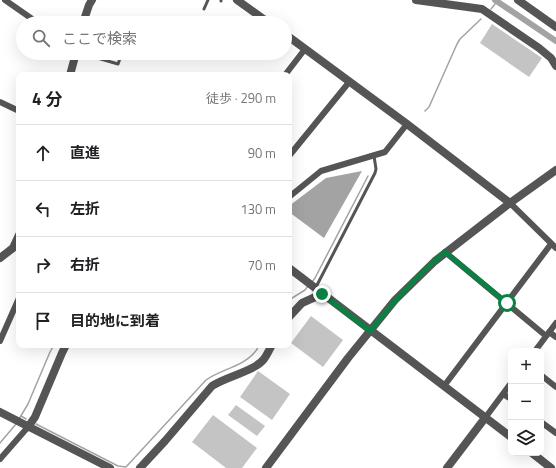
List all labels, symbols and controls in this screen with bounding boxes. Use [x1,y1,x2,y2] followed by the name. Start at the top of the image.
[16,16,292,60] search box
[30,27,52,49] icon: search
[62,27,137,50] text: ここで検索
[32,86,62,112] text: 4 分
[206,88,276,108] text: 徒歩 · 290 m
[70,141,100,164] text: 直進
[32,142,54,164] icon: ahead
[248,143,276,163] text: 90 m
[70,197,100,220] text: 左折
[32,198,54,220] icon: left
[240,199,276,219] text: 130 m
[70,253,100,276] text: 右折
[32,254,54,276] icon: right
[248,255,276,275] text: 70 m
[313,285,331,303] route end
[498,294,516,312] route start
[70,309,160,332] text: 目的地に到着
[32,310,54,332] icon: arrive
[508,348,544,456] map controls
[508,348,544,384] button: +
[508,384,544,420] button: −
[508,420,544,456] button: layers

